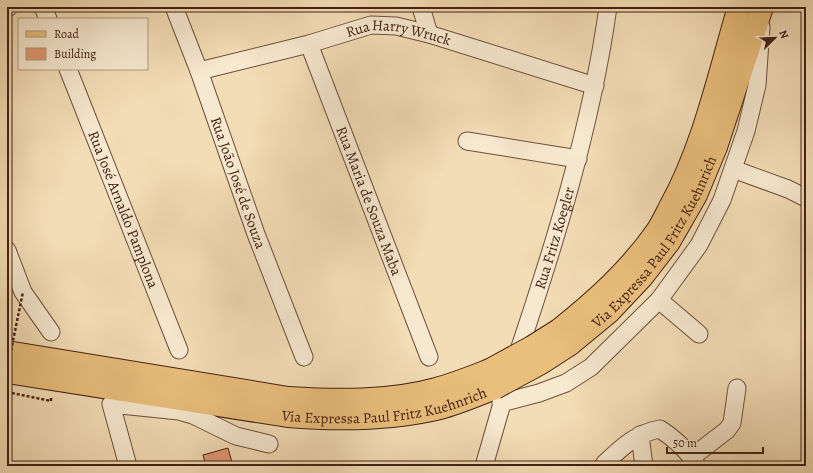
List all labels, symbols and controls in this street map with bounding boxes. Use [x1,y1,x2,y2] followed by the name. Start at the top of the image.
[343,15,454,50] street label: Rua Harry Wruck
[18,18,148,70] legend
[755,18,795,58] north arrow
[54,26,80,42] text: Road
[775,28,792,41] text: N
[54,46,96,62] text: Building
[206,114,271,252] street label: Rua João José de Souza
[331,123,407,278] street label: Rua Maria de Souza Maba
[83,128,164,291] street label: Rua José Arnaldo Pamplona
[587,153,721,333] street label: Via Expressa Paul Fritz Kuehnrich
[530,185,579,292] street label: Rua Fritz Koegler
[279,382,489,428] street label: Via Expressa Paul Fritz Kuehnrich
[667,429,763,455] scale bar
[673,435,697,451] text: 50 m

